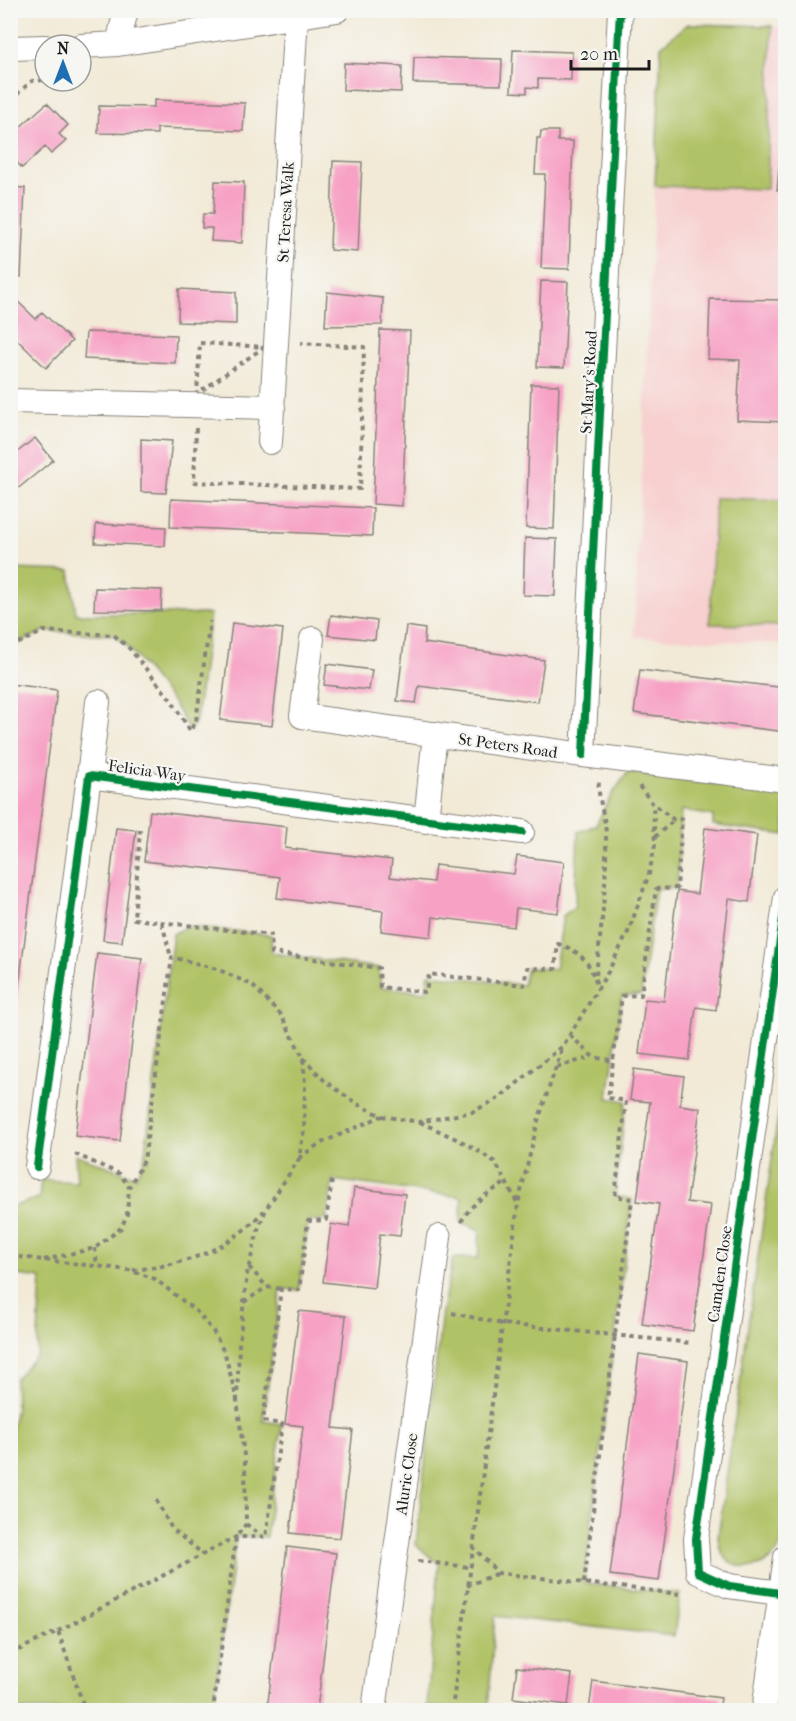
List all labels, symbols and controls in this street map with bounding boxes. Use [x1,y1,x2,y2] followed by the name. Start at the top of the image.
[33,33,93,93] north arrow
[571,33,649,71] scale bar
[57,39,70,58] text: N
[580,44,618,65] text: 20 m
[273,160,298,263] street label: St Teresa Walk
[576,330,601,434] street label: St Mary's Road
[457,729,559,762] street label: St Peters Road
[107,756,187,785] street label: Felicia Way
[703,1224,736,1324] street label: Camden Close
[391,1432,422,1517] street label: Aluric Close

